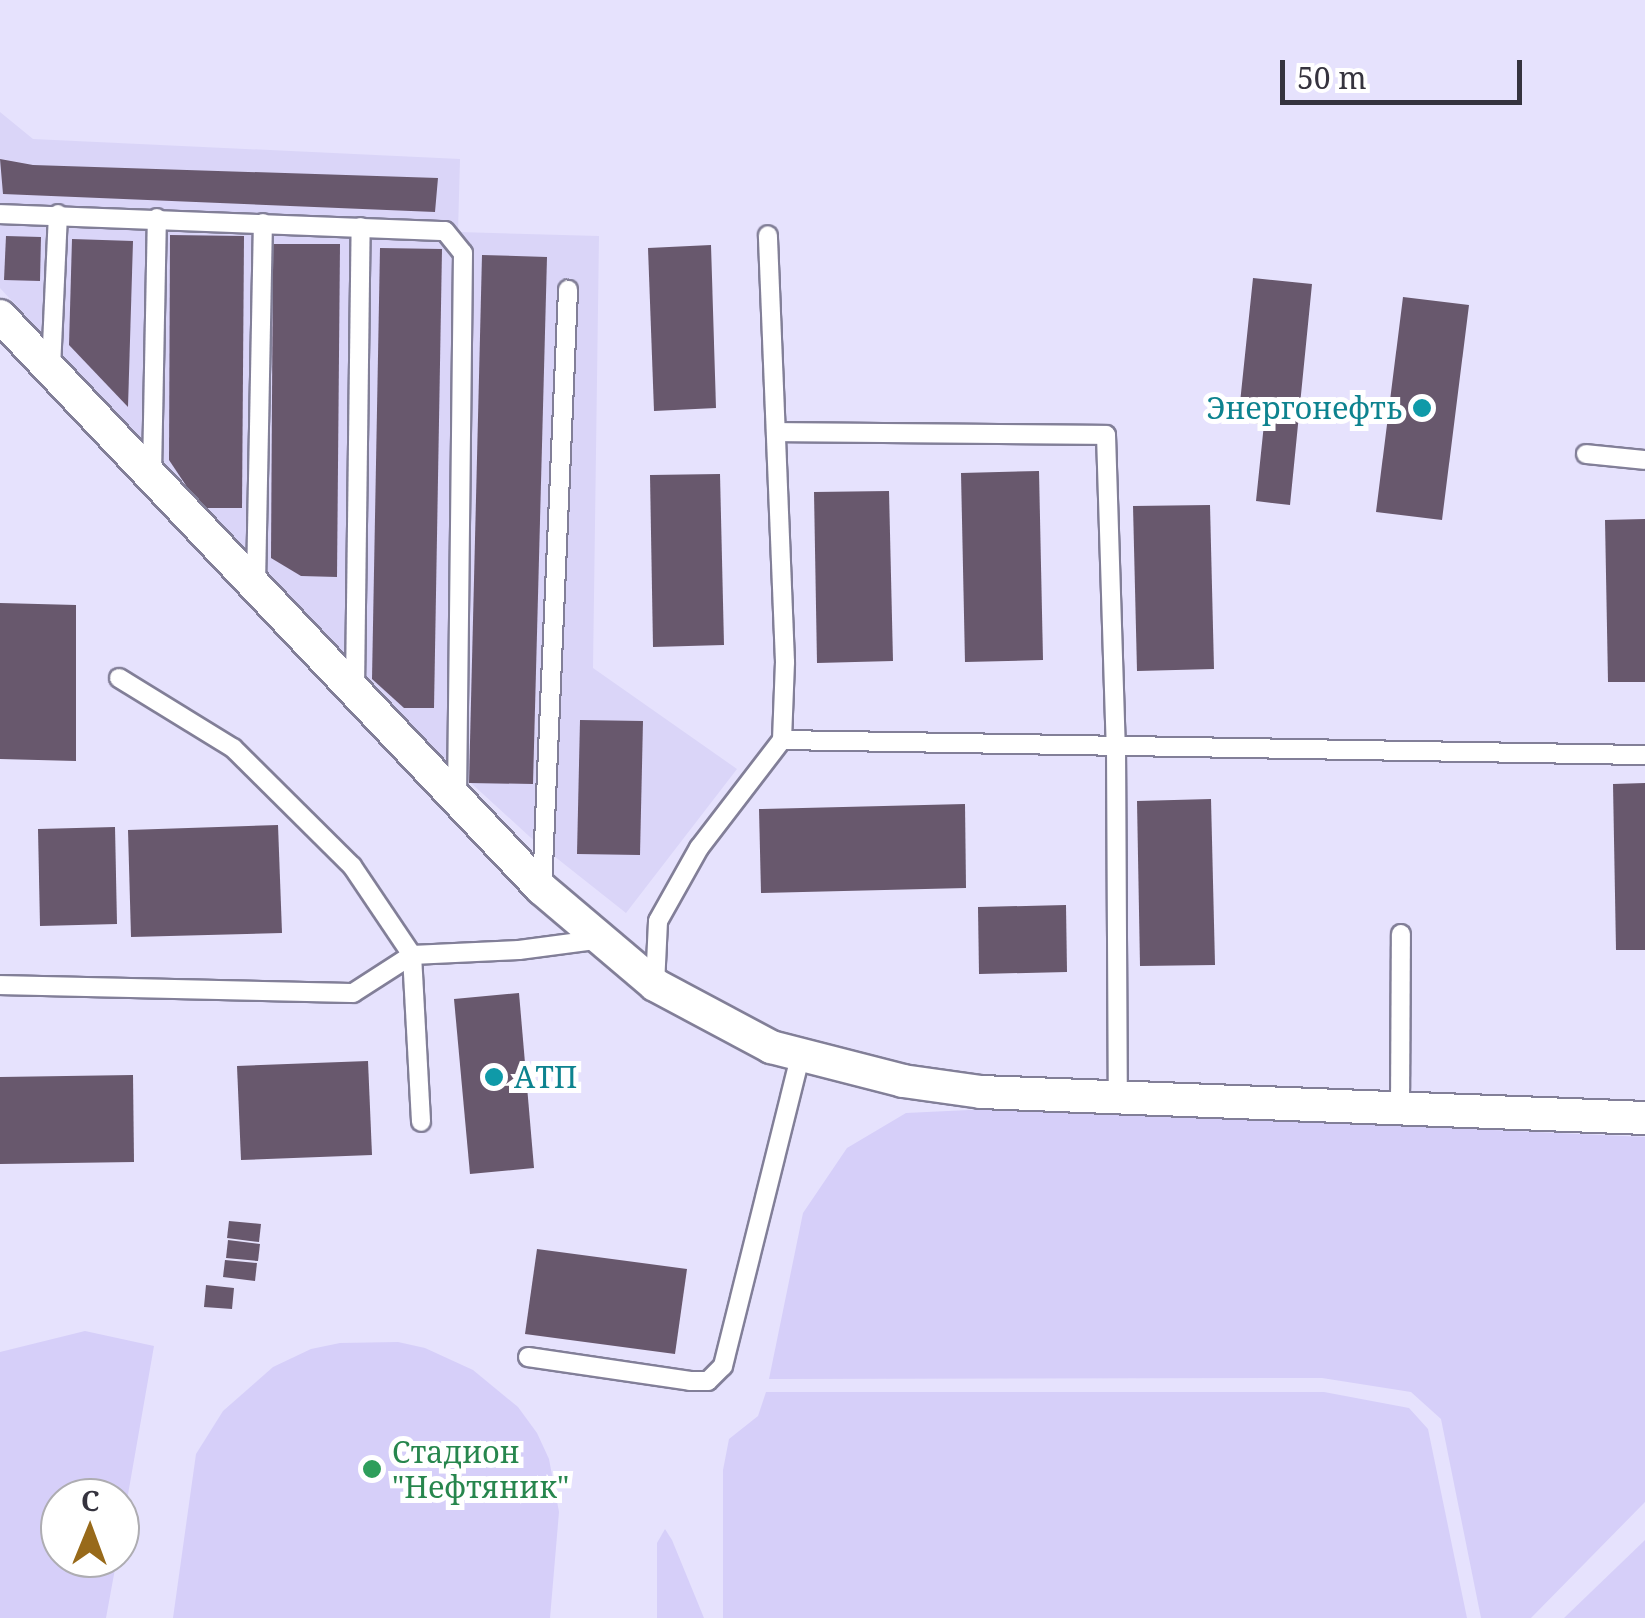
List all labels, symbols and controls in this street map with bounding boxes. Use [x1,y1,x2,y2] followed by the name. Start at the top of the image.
[1285,40,1528,102] scale bar
[1297,57,1367,98] text: 50 m
[1206,390,1402,426] place label: Энергонефть
[1411,397,1433,419] marker: Энергонефть
[514,1059,577,1095] place label: АТП
[483,1066,505,1088] marker: АТП
[392,1434,569,1504] place label: Стадион "Нефтяник"
[361,1458,383,1480] marker: Стадион "Нефтяник"
[40,1478,140,1578] north arrow
[81,1481,100,1519] text: С

